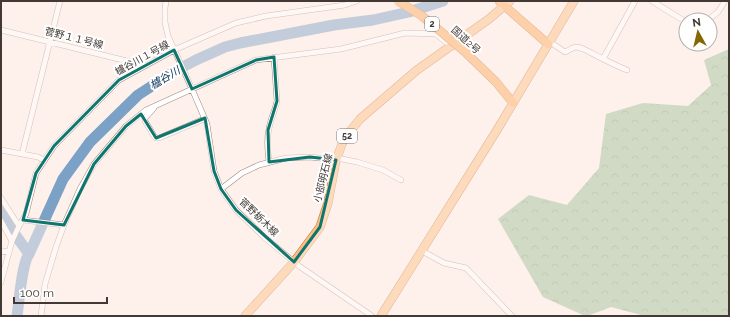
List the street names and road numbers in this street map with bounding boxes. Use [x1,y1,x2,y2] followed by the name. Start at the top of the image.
[425,17,439,31] road number: 2
[449,24,483,56] street label: 国道2号
[44,25,104,51] street label: 菅野１１号線
[113,38,171,78] street label: 櫨谷川１号線
[337,129,357,143] road number: 52
[312,152,334,204] street label: 小部明石線
[237,196,281,238] street label: 菅野栃木線

